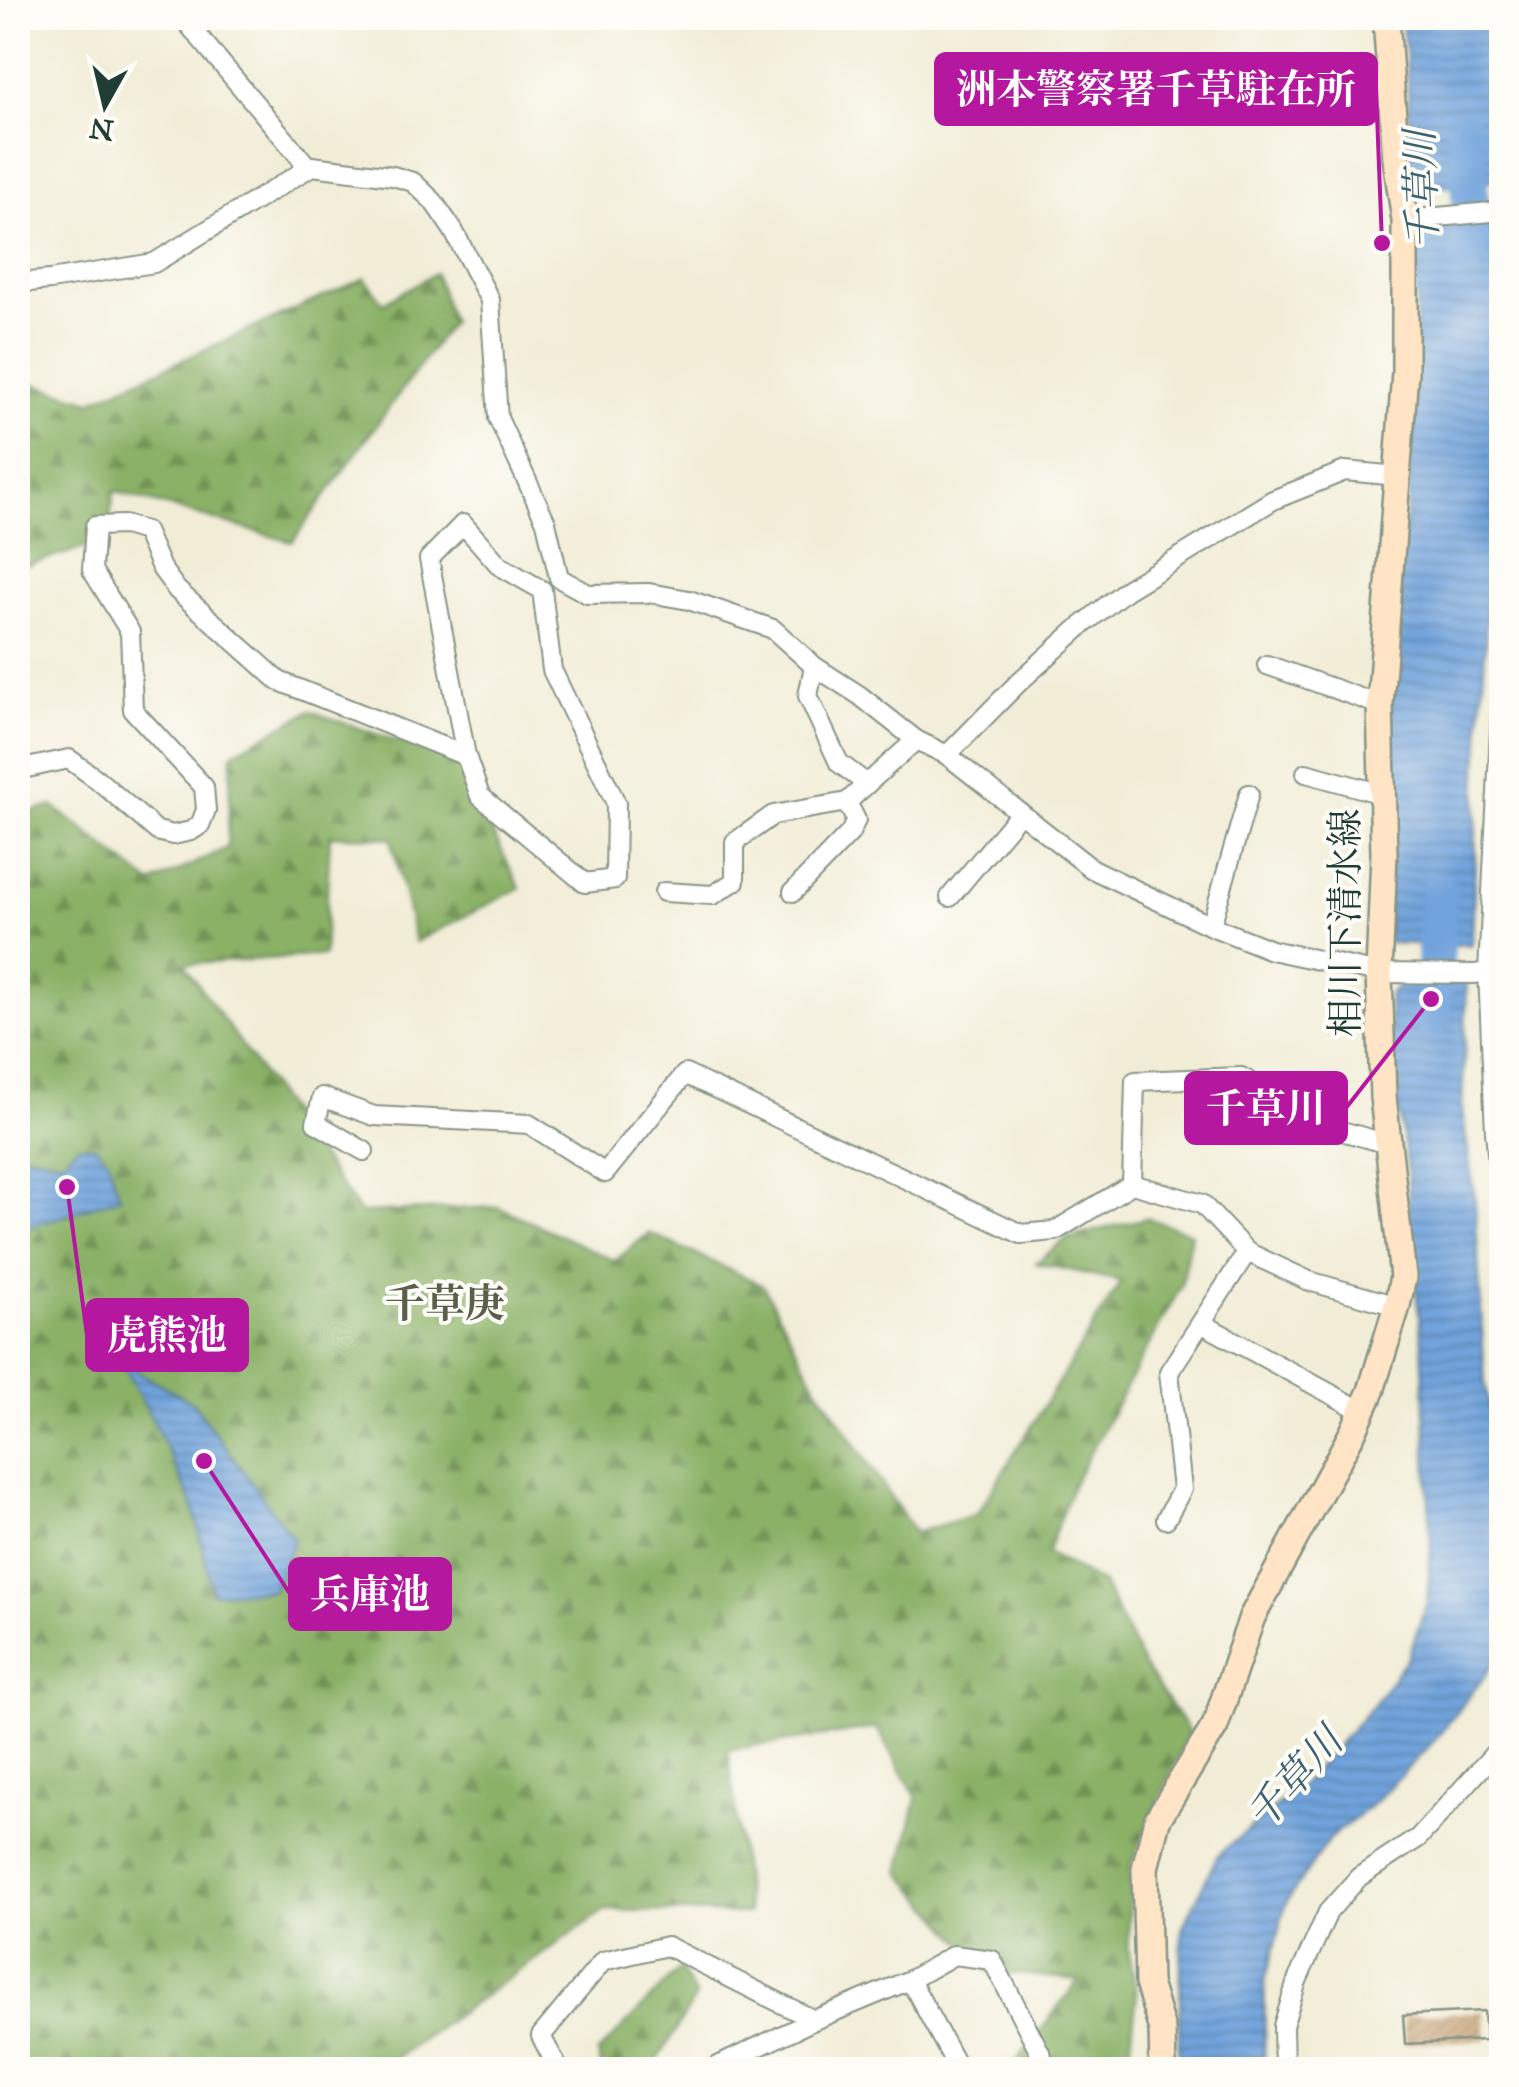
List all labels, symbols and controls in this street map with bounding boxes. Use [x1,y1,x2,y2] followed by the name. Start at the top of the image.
[936,54,1376,124] callout: 洲本警察署千草駐在所
[55,55,155,155] north arrow
[956,65,1356,114] text: 洲本警察署千草駐在所
[87,110,116,148] text: N
[1395,125,1448,251] water label: 千草川
[1322,809,1368,1037] street label: 相川下清水線
[1186,1073,1346,1143] callout: 千草川
[1206,1084,1326,1133] text: 千草川
[385,1279,505,1328] district label: 千草庚
[87,1300,247,1370] callout: 虎熊池
[107,1311,227,1360] text: 虎熊池
[290,1559,450,1629] callout: 兵庫池
[310,1570,430,1619] text: 兵庫池
[1236,1714,1355,1839] water label: 千草川

